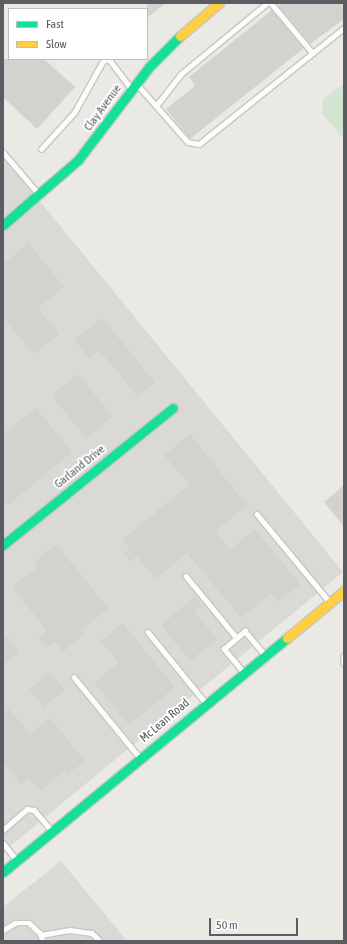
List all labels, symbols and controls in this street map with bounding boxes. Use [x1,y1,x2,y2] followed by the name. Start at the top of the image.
[8,8,148,60] legend
[46,17,64,31] text: Fast
[46,37,67,51] text: Slow
[81,82,125,134] street label: Clay Avenue
[52,442,108,492] street label: Garland Drive
[137,696,193,746] street label: Mc Lean Road
[211,910,300,936] scale bar
[216,918,238,932] text: 50 m

